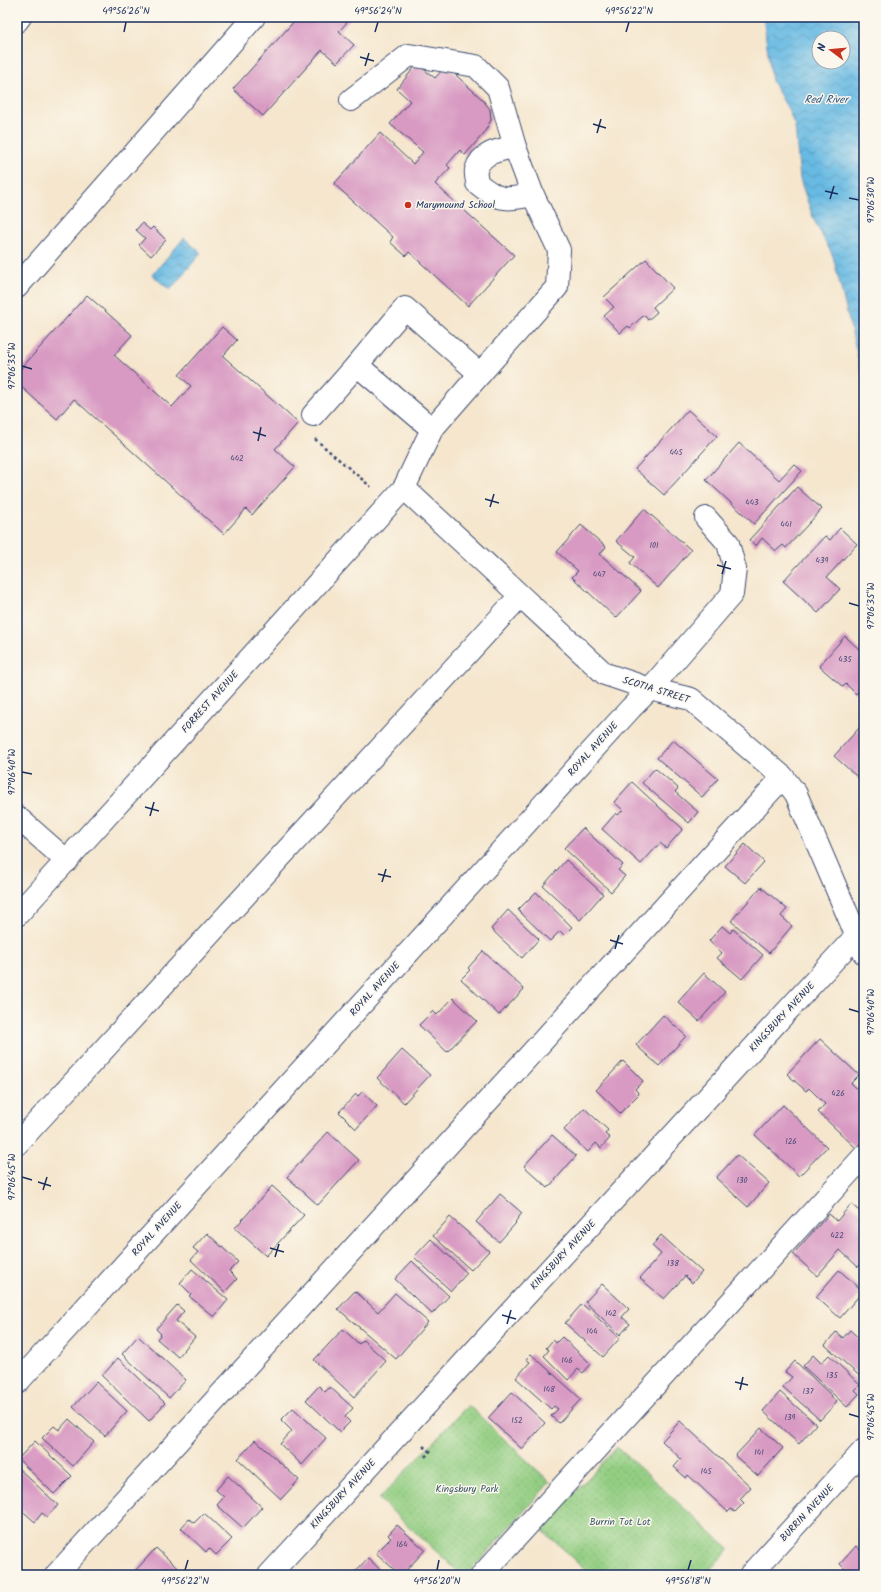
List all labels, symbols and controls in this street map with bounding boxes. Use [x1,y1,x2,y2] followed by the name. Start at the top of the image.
[102,3,150,19] text: 49°56'26"N
[354,3,402,19] text: 49°56'24"N
[605,3,653,19] text: 49°56'22"N
[811,30,851,70] north arrow
[813,42,832,53] text: N
[804,91,850,109] water label: Red River
[863,176,879,223] text: 97°06'30"W
[416,197,495,213] place label: Marymound School
[403,200,413,210] marker: Marymound School
[4,342,20,390] text: 97°06'35"W
[669,446,683,459] house number: 445
[230,452,244,465] house number: 442
[745,496,759,509] house number: 443
[780,518,792,531] house number: 441
[649,539,659,552] house number: 101
[816,554,829,567] house number: 439
[593,568,606,581] house number: 447
[863,582,879,630] text: 97°06'35"W
[838,653,852,666] house number: 435
[177,666,243,737] street label: FORREST AVENUE
[620,672,693,708] street label: SCOTIA STREET
[564,717,623,780] street label: ROYAL AVENUE
[4,749,20,795] text: 97°06'40"W
[346,957,405,1020] street label: ROYAL AVENUE
[745,977,820,1056] street label: KINGSBURY AVENUE
[863,989,879,1035] text: 97°06'40"W
[831,1087,845,1100] house number: 426
[785,1135,797,1148] house number: 126
[4,1153,20,1200] text: 97°06'45"W
[736,1174,748,1187] house number: 130
[128,1197,187,1260] street label: ROYAL AVENUE
[526,1215,601,1294] street label: KINGSBURY AVENUE
[830,1229,844,1242] house number: 422
[667,1257,679,1270] house number: 138
[605,1307,617,1320] house number: 142
[586,1325,598,1338] house number: 144
[561,1354,573,1367] house number: 146
[826,1369,838,1382] house number: 135
[543,1383,555,1396] house number: 148
[803,1385,814,1398] house number: 137
[863,1393,879,1440] text: 97°06'45"W
[785,1411,796,1424] house number: 139
[511,1414,523,1427] house number: 152
[754,1446,764,1459] house number: 141
[306,1454,381,1533] street label: KINGSBURY AVENUE
[700,1465,712,1478] house number: 145
[776,1480,839,1545] street label: BURRIN AVENUE
[436,1481,499,1497] park label: Kingsbury Park
[589,1514,651,1530] park label: Burrin Tot Lot
[396,1538,408,1551] house number: 164
[161,1573,209,1589] text: 49°56'22"N
[413,1573,461,1589] text: 49°56'20"N
[665,1573,711,1589] text: 49°56'18"N

